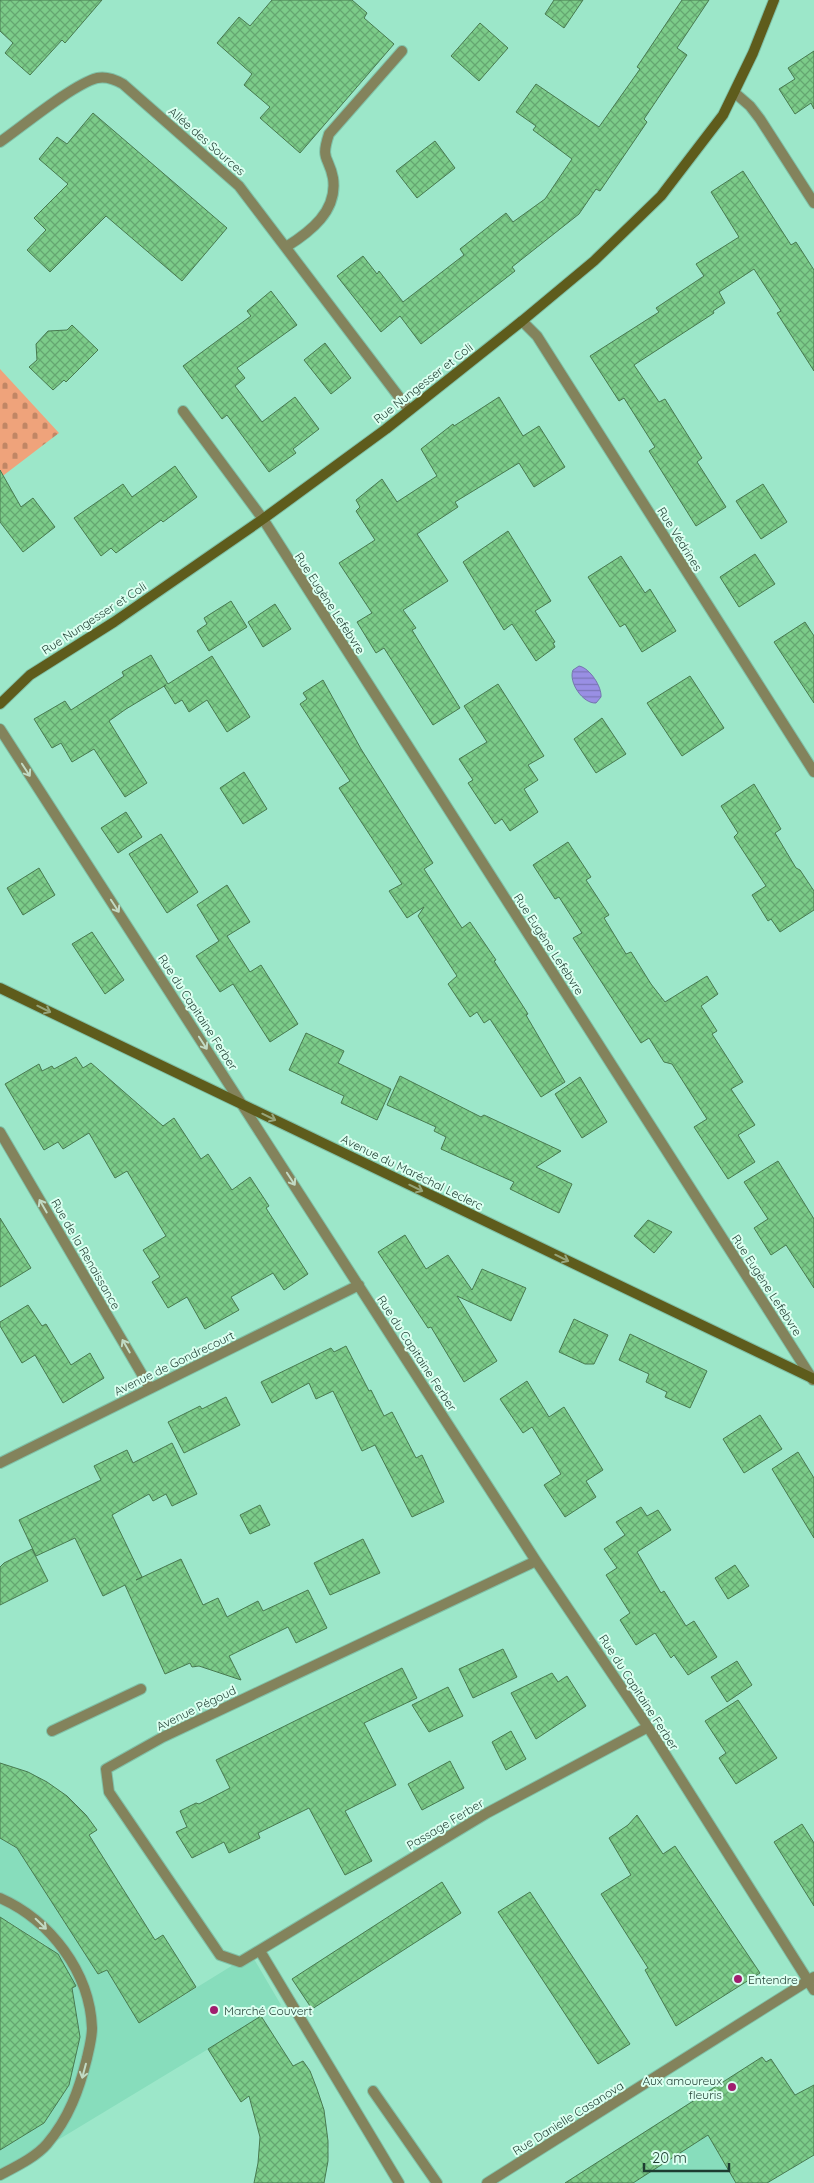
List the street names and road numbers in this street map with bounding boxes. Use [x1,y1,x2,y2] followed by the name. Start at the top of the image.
[166,104,249,179] street label: Allée des Sources
[370,340,476,426] street label: Rue Nungesser et Coli
[654,504,706,574] street label: Rue Védrines
[292,550,368,657] street label: Rue Eugène Lefebvre
[39,579,149,657] street label: Rue Nungesser et Coli
[511,891,587,998] street label: Rue Eugène Lefebvre
[155,951,241,1073] street label: Rue du Capitaine Ferber
[339,1131,485,1213] street label: Avenue du Maréchal Leclerc
[48,1196,124,1312] street label: Rue de la Renaissance
[729,1232,805,1339] street label: Rue Eugène Lefebvre
[374,1292,460,1414] street label: Rue du Capitaine Ferber
[112,1327,236,1399] street label: Avenue de Gondrecourt
[596,1631,682,1753] street label: Rue du Capitaine Ferber
[154,1682,238,1734] street label: Avenue Pégoud
[404,1795,486,1853] street label: Passage Ferber
[510,2078,626,2158] street label: Rue Danielle Casanova

